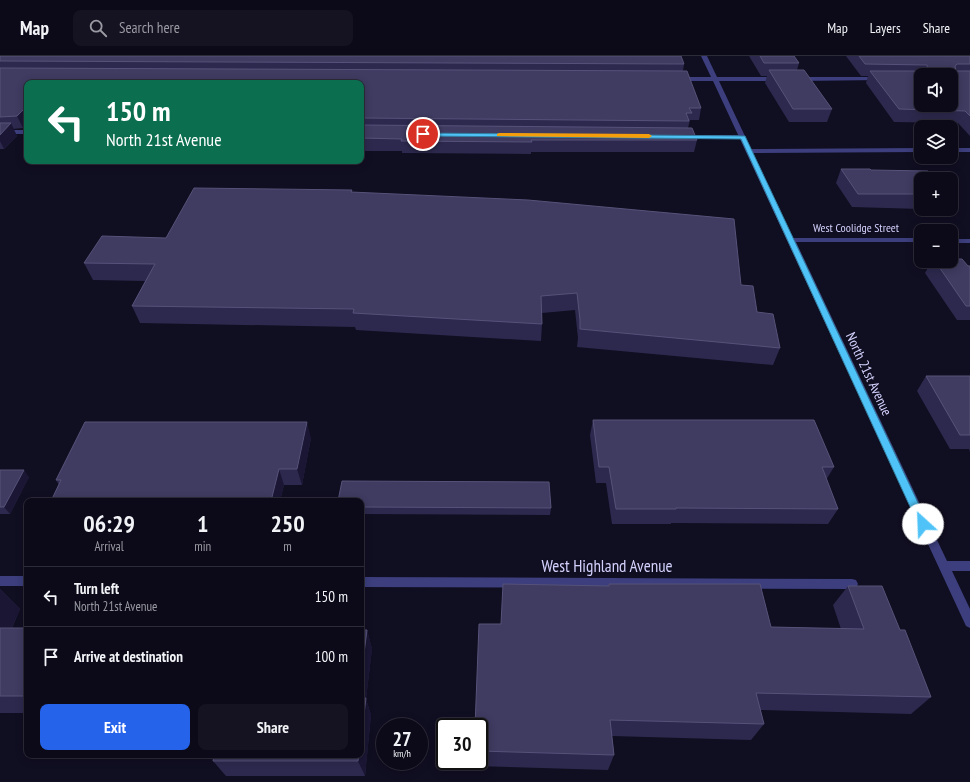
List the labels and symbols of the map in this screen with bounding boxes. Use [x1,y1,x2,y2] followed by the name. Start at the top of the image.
[406,117,440,151] pin
[813,220,900,235] street label: West Coolidge Street
[842,329,896,419] street label: North 21st Avenue
[902,503,944,545] position arrow
[541,555,673,577] street label: West Highland Avenue
[436,718,488,770] speed limit sign: 30

